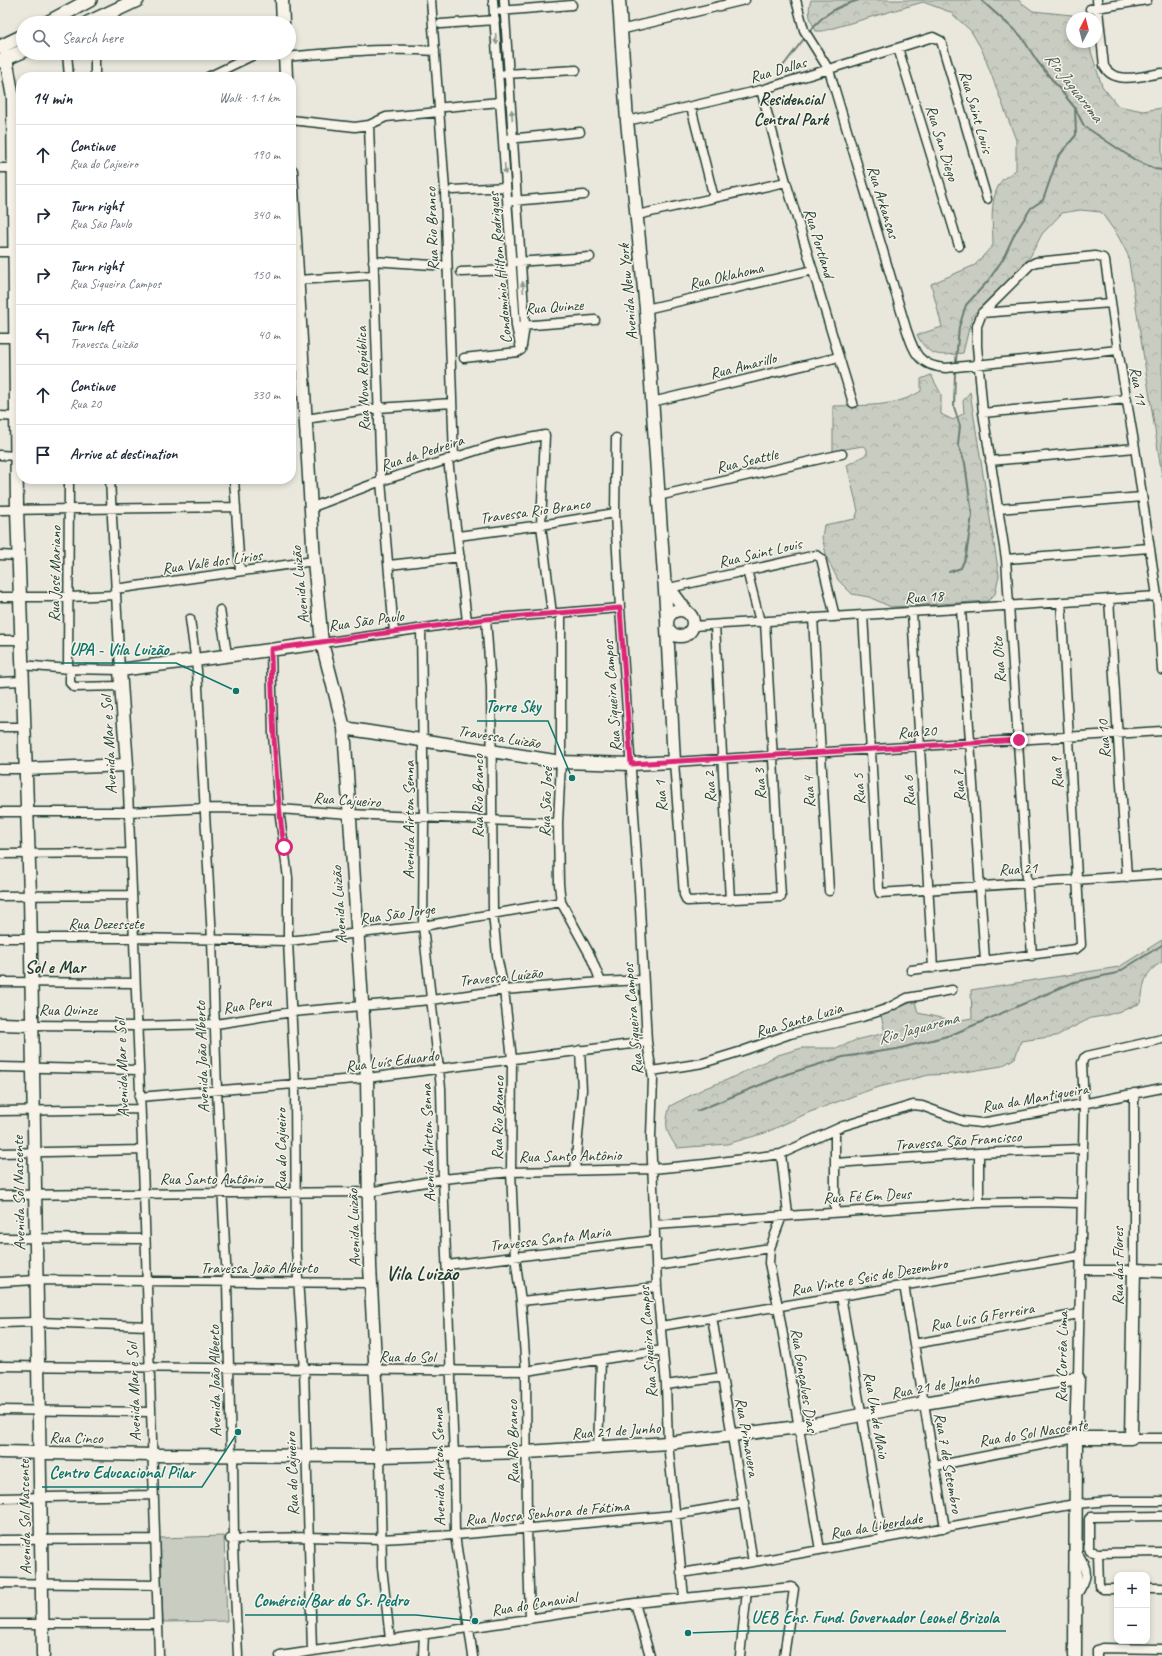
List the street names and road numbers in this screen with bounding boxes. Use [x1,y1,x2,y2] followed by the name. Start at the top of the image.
[747,52,810,88] street label: Rua Dallas
[955,68,998,157] street label: Rua Saint Louis
[921,103,963,185] street label: Rua San Diego
[862,163,904,242] street label: Rua Arkansas
[420,185,443,271] street label: Rua Rio Branco
[483,190,517,345] street label: Condomínio Hilton Rodrigues
[799,206,840,283] street label: Rua Portland
[614,242,642,341] street label: Avenida New York
[687,257,767,294] street label: Rua Oklahoma
[524,295,586,319] street label: Rua Quinze
[351,325,375,432] street label: Rua Nova República
[708,348,781,384] street label: Rua Amarillo
[1125,365,1151,408] street label: Rua 11
[378,430,467,476] street label: Rua da Pedreira
[714,444,782,478] street label: Rua Seattle
[479,493,593,529] street label: Travessa Rio Branco
[44,524,66,622] street label: Rua José Mariano
[716,533,805,572] street label: Rua Saint Louis
[286,544,314,625] street label: Avenida Luizão
[161,545,265,579] street label: Rua Valê dos Lírios
[904,586,946,608] street label: Rua 18
[327,606,406,636] street label: Rua São Paulo
[987,635,1011,684] street label: Rua Oito
[598,638,626,752] street label: Rua Siqueira Campos
[96,692,122,795] street label: Avenida Mar e Sol
[1093,717,1115,759] street label: Rua 10
[456,721,543,754] street label: Travessa Luizão
[897,721,939,743] street label: Rua 20
[468,753,488,838] street label: Rua Rio Branco
[1046,755,1068,789] street label: Rua 9
[399,760,419,879] street label: Avenida Airton Senna
[535,764,557,837] street label: Rua São José
[749,766,771,800] street label: Rua 3
[699,769,721,803] street label: Rua 2
[948,769,970,802] street label: Rua 7
[848,772,870,805] street label: Rua 5
[798,774,820,808] street label: Rua 4
[898,774,920,807] street label: Rua 6
[650,779,672,812] street label: Rua 1
[313,788,383,812] street label: Rua Cajueiro
[998,858,1039,880] street label: Rua 21
[326,864,352,945] street label: Avenida Luizão
[358,899,438,929] street label: Rua São Jorge
[68,914,146,934] street label: Rua Dezessete
[618,961,648,1076] street label: Rua Siqueira Campos
[459,963,545,991] street label: Travessa Luízão
[222,991,274,1019] street label: Rua Peru
[753,998,846,1042] street label: Rua Santa Luzia
[190,999,214,1113] street label: Avenida João Alberto
[39,1000,99,1020] street label: Rua Quinze
[110,1015,134,1118] street label: Avenida Mar e Sol
[344,1045,441,1077] street label: Rua Luís Eduardo
[487,1074,509,1160] street label: Rua Rio Branco
[980,1079,1091,1117] street label: Rua da Mantiqueira
[416,1082,440,1203] street label: Avenida Airton Senna
[271,1106,291,1192] street label: Rua do Cajueiro
[894,1127,1023,1155] street label: Travessa São Francisco
[8,1134,30,1251] street label: Avenida Sol Nascente
[518,1145,624,1167] street label: Rua Santo Antônio
[160,1169,265,1189] street label: Rua Santo Antônio
[822,1184,913,1208] street label: Rua Fé Em Deus
[343,1187,365,1267] street label: Avenida Luizão
[489,1221,613,1256] street label: Travessa Santa Maria
[1108,1225,1128,1305] street label: Rua das Flores
[789,1253,951,1301] street label: Rua Vinte e Seis de Dezembro
[200,1258,319,1278] street label: Travessa João Alberto
[634,1284,662,1398] street label: Rua Siqueira Campos
[928,1298,1037,1336] street label: Rua Luis G Ferreira
[1051,1310,1073,1402] street label: Rua Corrêa Lima
[204,1324,226,1437] street label: Avenida João Alberto
[786,1327,822,1435] street label: Rua Gonçalves Dias
[122,1339,146,1442] street label: Avenida Mar e Sol
[379,1347,439,1368] street label: Rua do Sol
[889,1368,982,1404] street label: Rua 21 de Junho
[859,1370,894,1461] street label: Rua Um de Maio
[730,1396,764,1479] street label: Rua Primavera
[502,1398,524,1484] street label: Rua Rio Branco
[428,1407,450,1526] street label: Avenida Airton Senna
[929,1411,967,1516] street label: Rua 7 de Setembro
[977,1414,1090,1451] street label: Rua do Sol Nascente
[571,1418,662,1444] street label: Rua 21 de Junho
[49,1428,104,1448] street label: Rua Cinco
[280,1430,303,1516] street label: Rua do Cajueiro
[14,1458,36,1575] street label: Avenida Sol Nascente
[464,1496,631,1530] street label: Rua Nossa Senhora de Fátima
[828,1508,925,1544] street label: Rua da Liberdade
[490,1587,581,1621] street label: Rua do Canavial

